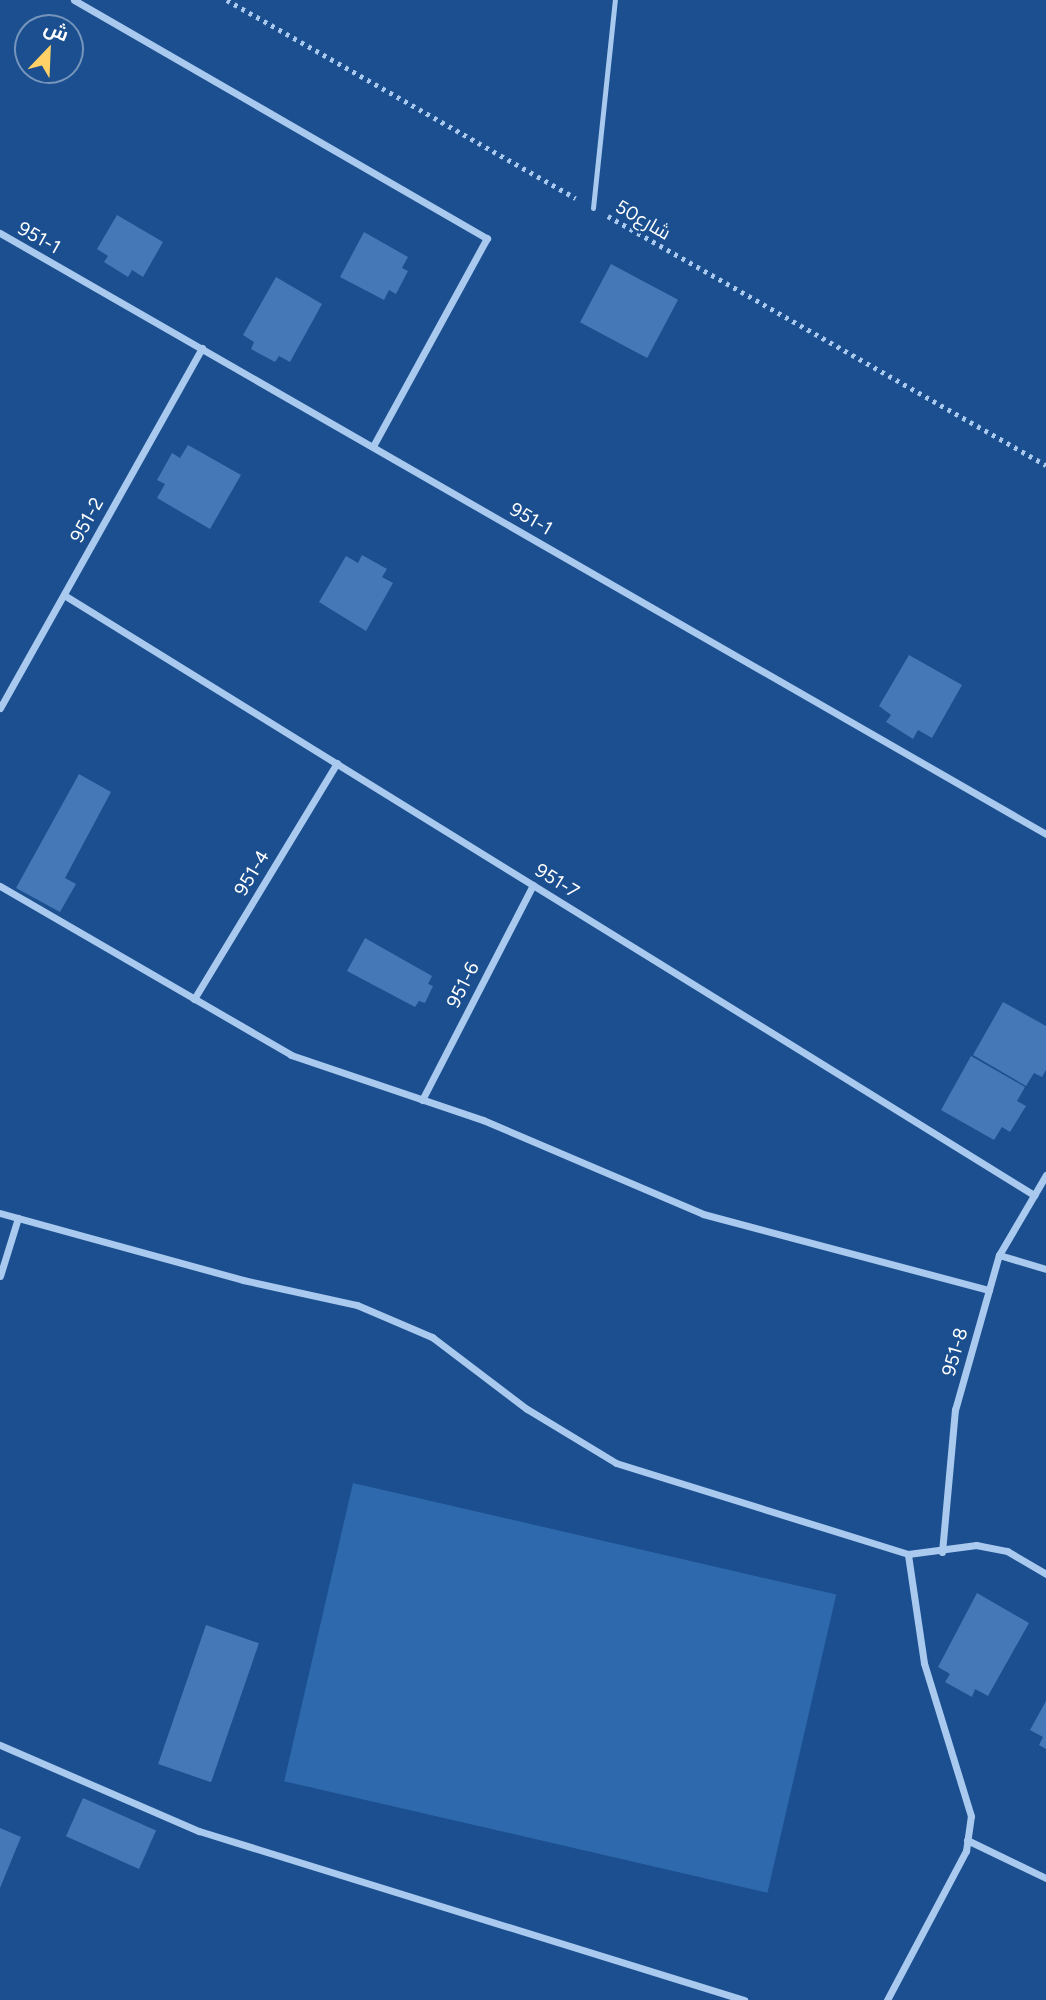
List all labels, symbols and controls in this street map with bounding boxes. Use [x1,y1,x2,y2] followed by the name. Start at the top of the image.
[14,14,84,84] north arrow
[41,16,72,46] text: ش
[611,195,675,245] street label: شارع50
[14,217,64,259] street label: 951-1
[65,493,109,547] street label: 951-2
[506,498,556,540] street label: 951-1
[230,846,274,900] street label: 951-4
[531,859,583,903] street label: 951-7
[442,958,484,1012] street label: 951-6
[937,1325,973,1379] street label: 951-8

